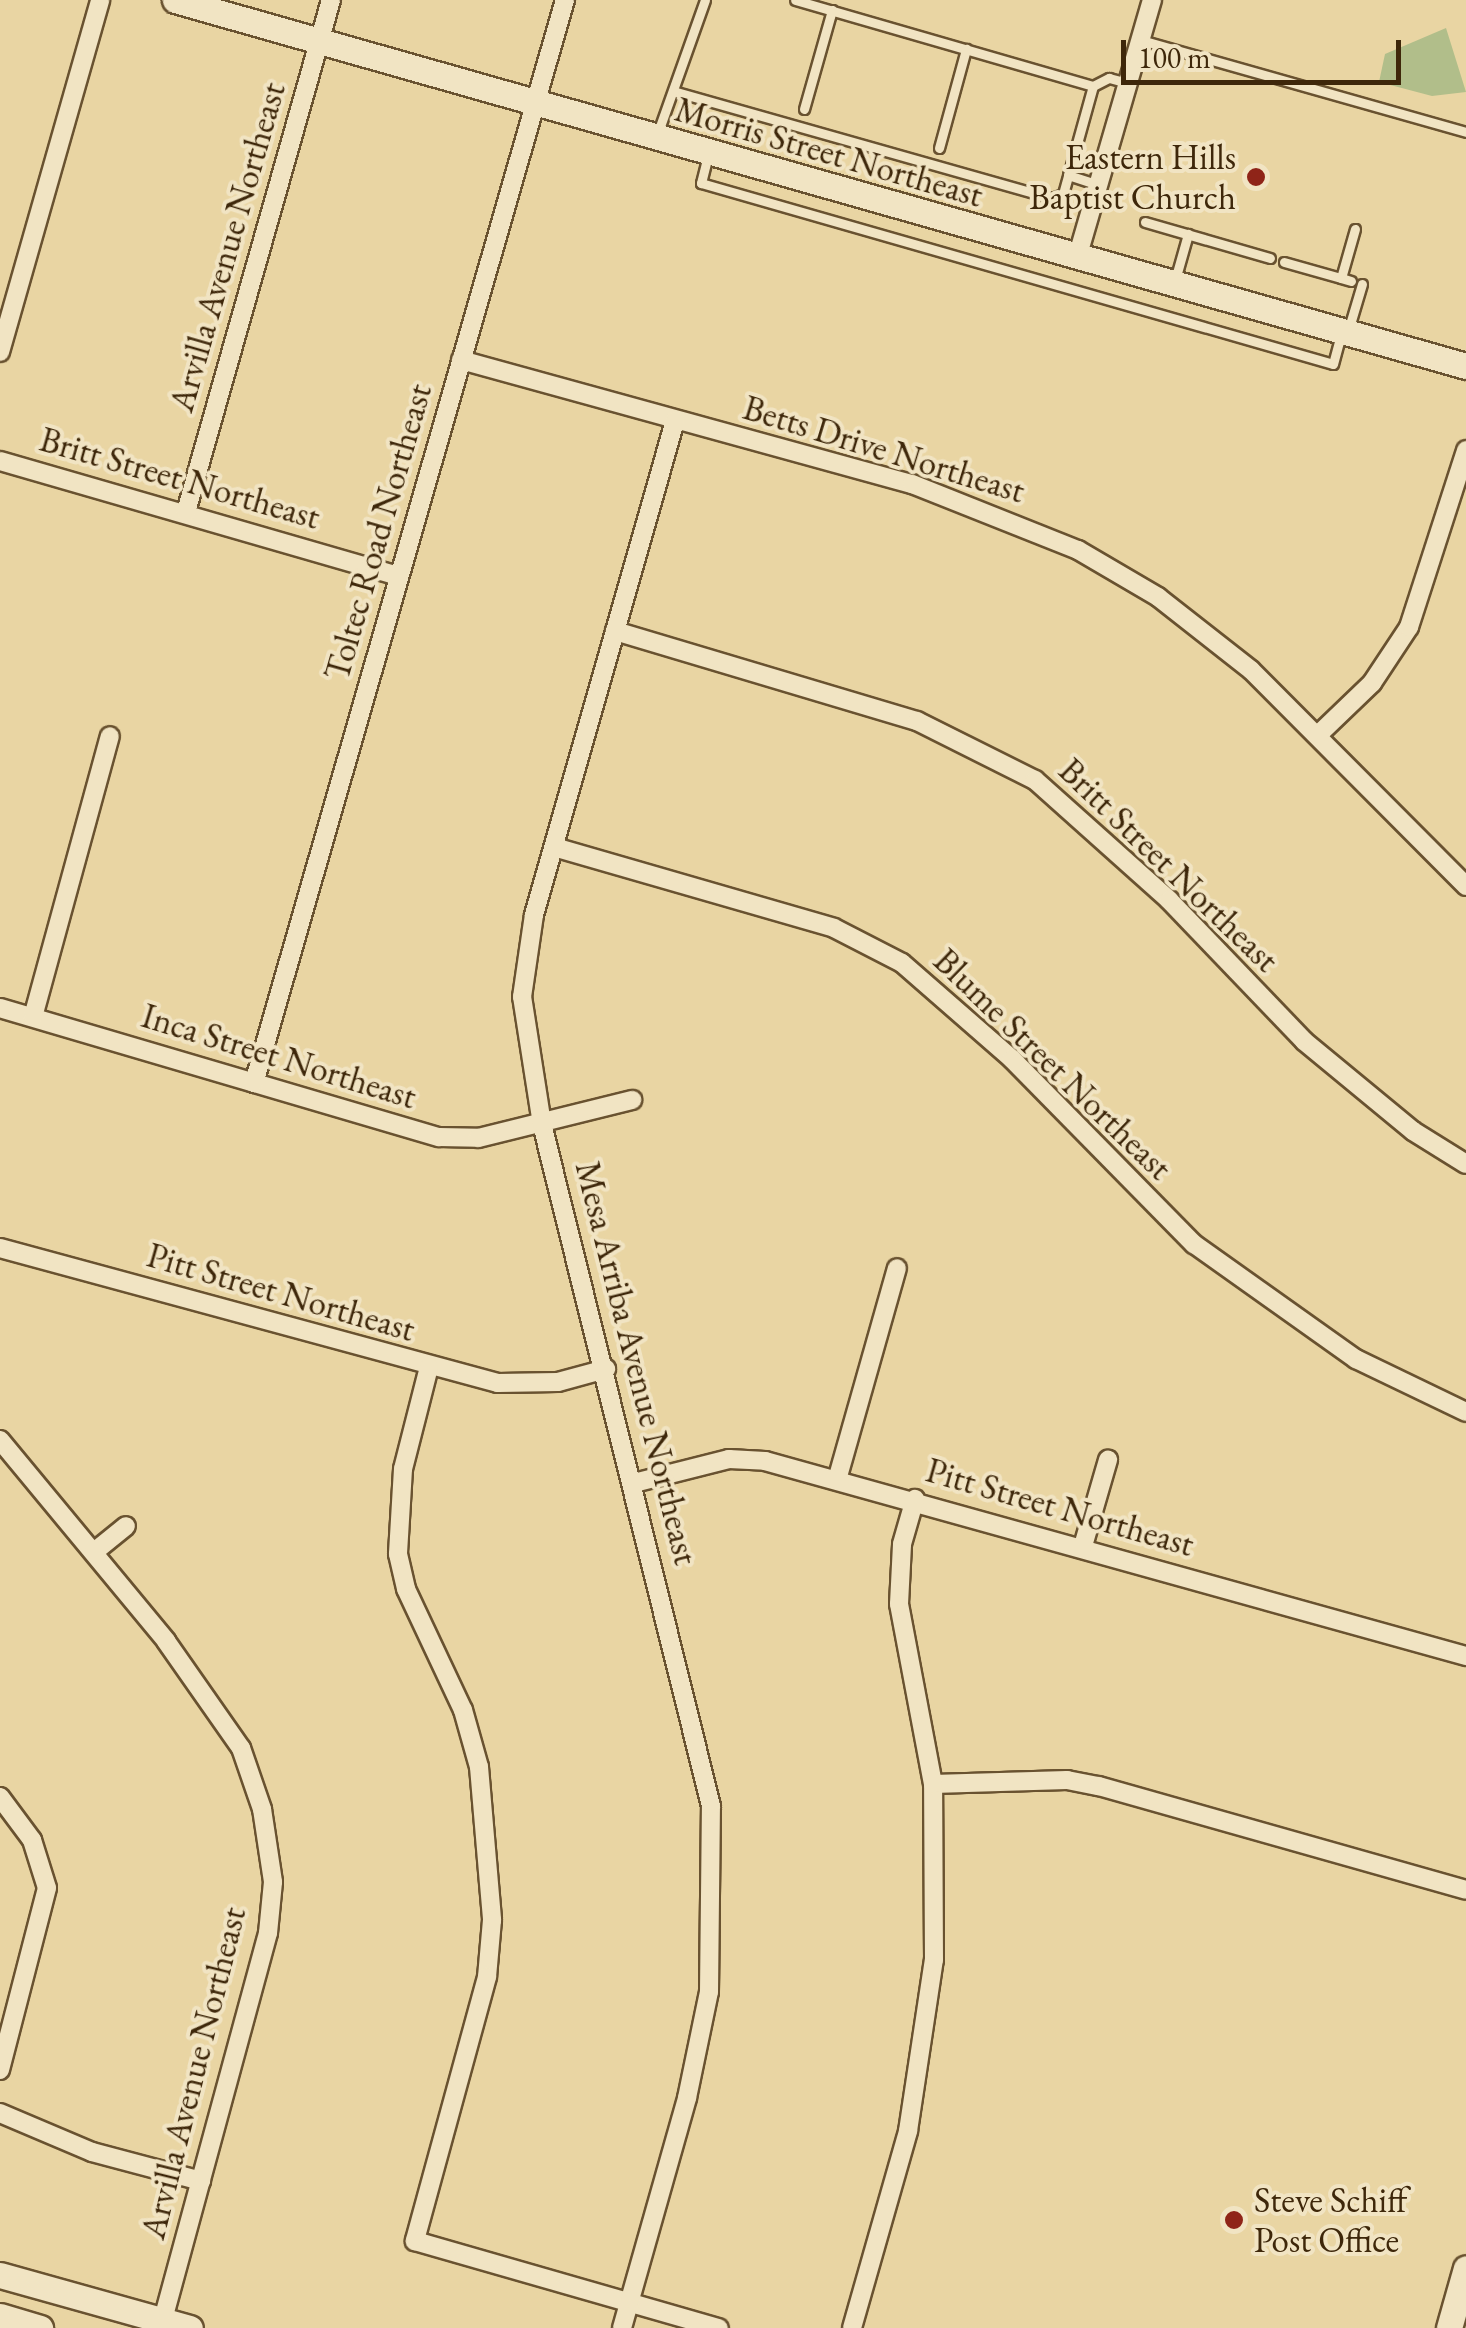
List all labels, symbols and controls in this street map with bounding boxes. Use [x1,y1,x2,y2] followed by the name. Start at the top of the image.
[1126,20,1406,82] scale bar
[1138,38,1211,77] text: 100 m
[160,77,294,417] street label: Arvilla Avenue Northeast
[670,88,988,216] street label: Morris Street Northeast
[1029,136,1236,218] place label: Eastern Hills Baptist Church
[1245,166,1267,188] marker: Eastern Hills Baptist Church
[316,379,440,685] street label: Toltec Road Northeast
[738,386,1030,512] street label: Betts Drive Northeast
[35,418,325,538] street label: Britt Street Northeast
[1050,749,1288,981] street label: Britt Street Northeast
[925,940,1181,1188] street label: Blume Street Northeast
[137,994,421,1118] street label: Inca Street Northeast
[567,1157,707,1569] street label: Mesa Arriba Avenue Northeast
[142,1234,420,1350] street label: Pitt Street Northeast
[921,1449,1199,1565] street label: Pitt Street Northeast
[131,1903,255,2243] street label: Arvilla Avenue Northeast
[1254,2179,1407,2261] place label: Steve Schiff Post Office
[1223,2209,1245,2231] marker: Steve Schiff Post Office

